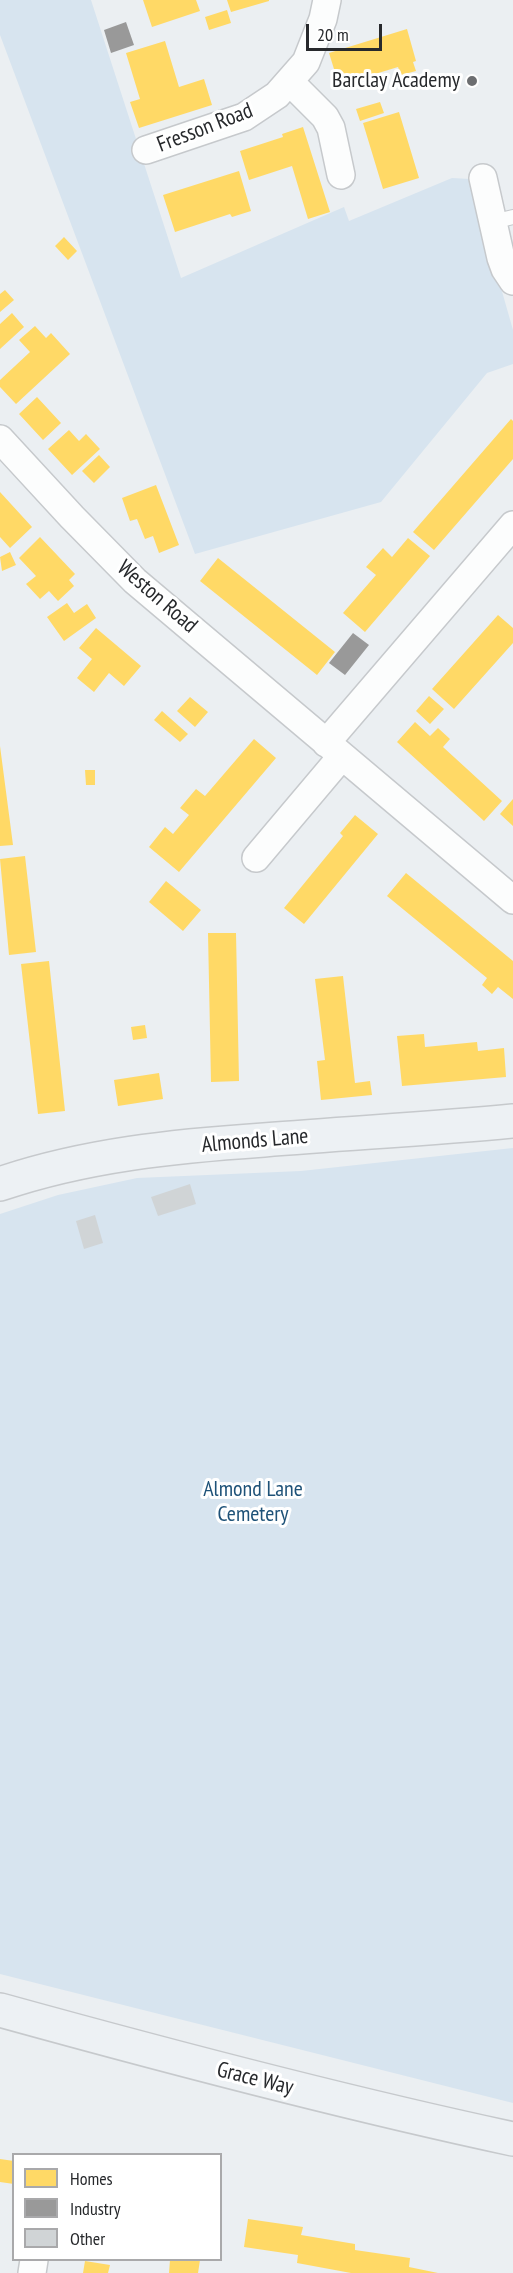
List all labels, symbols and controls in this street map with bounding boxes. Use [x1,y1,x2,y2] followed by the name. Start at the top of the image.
[309,12,386,50] scale bar
[317,23,349,46] text: 20 m
[332,68,460,94] place label: Barclay Academy
[465,74,479,88] marker: Barclay Academy
[153,98,257,158] street label: Fresson Road
[111,555,203,639] street label: Weston Road
[201,1123,309,1159] street label: Almonds Lane
[203,1477,303,1528] park label: Almond Lane Cemetery
[214,2057,296,2101] street label: Grace Way
[12,2153,222,2261] legend
[70,2167,113,2190] text: Homes
[70,2197,120,2220] text: Industry
[70,2227,105,2250] text: Other

